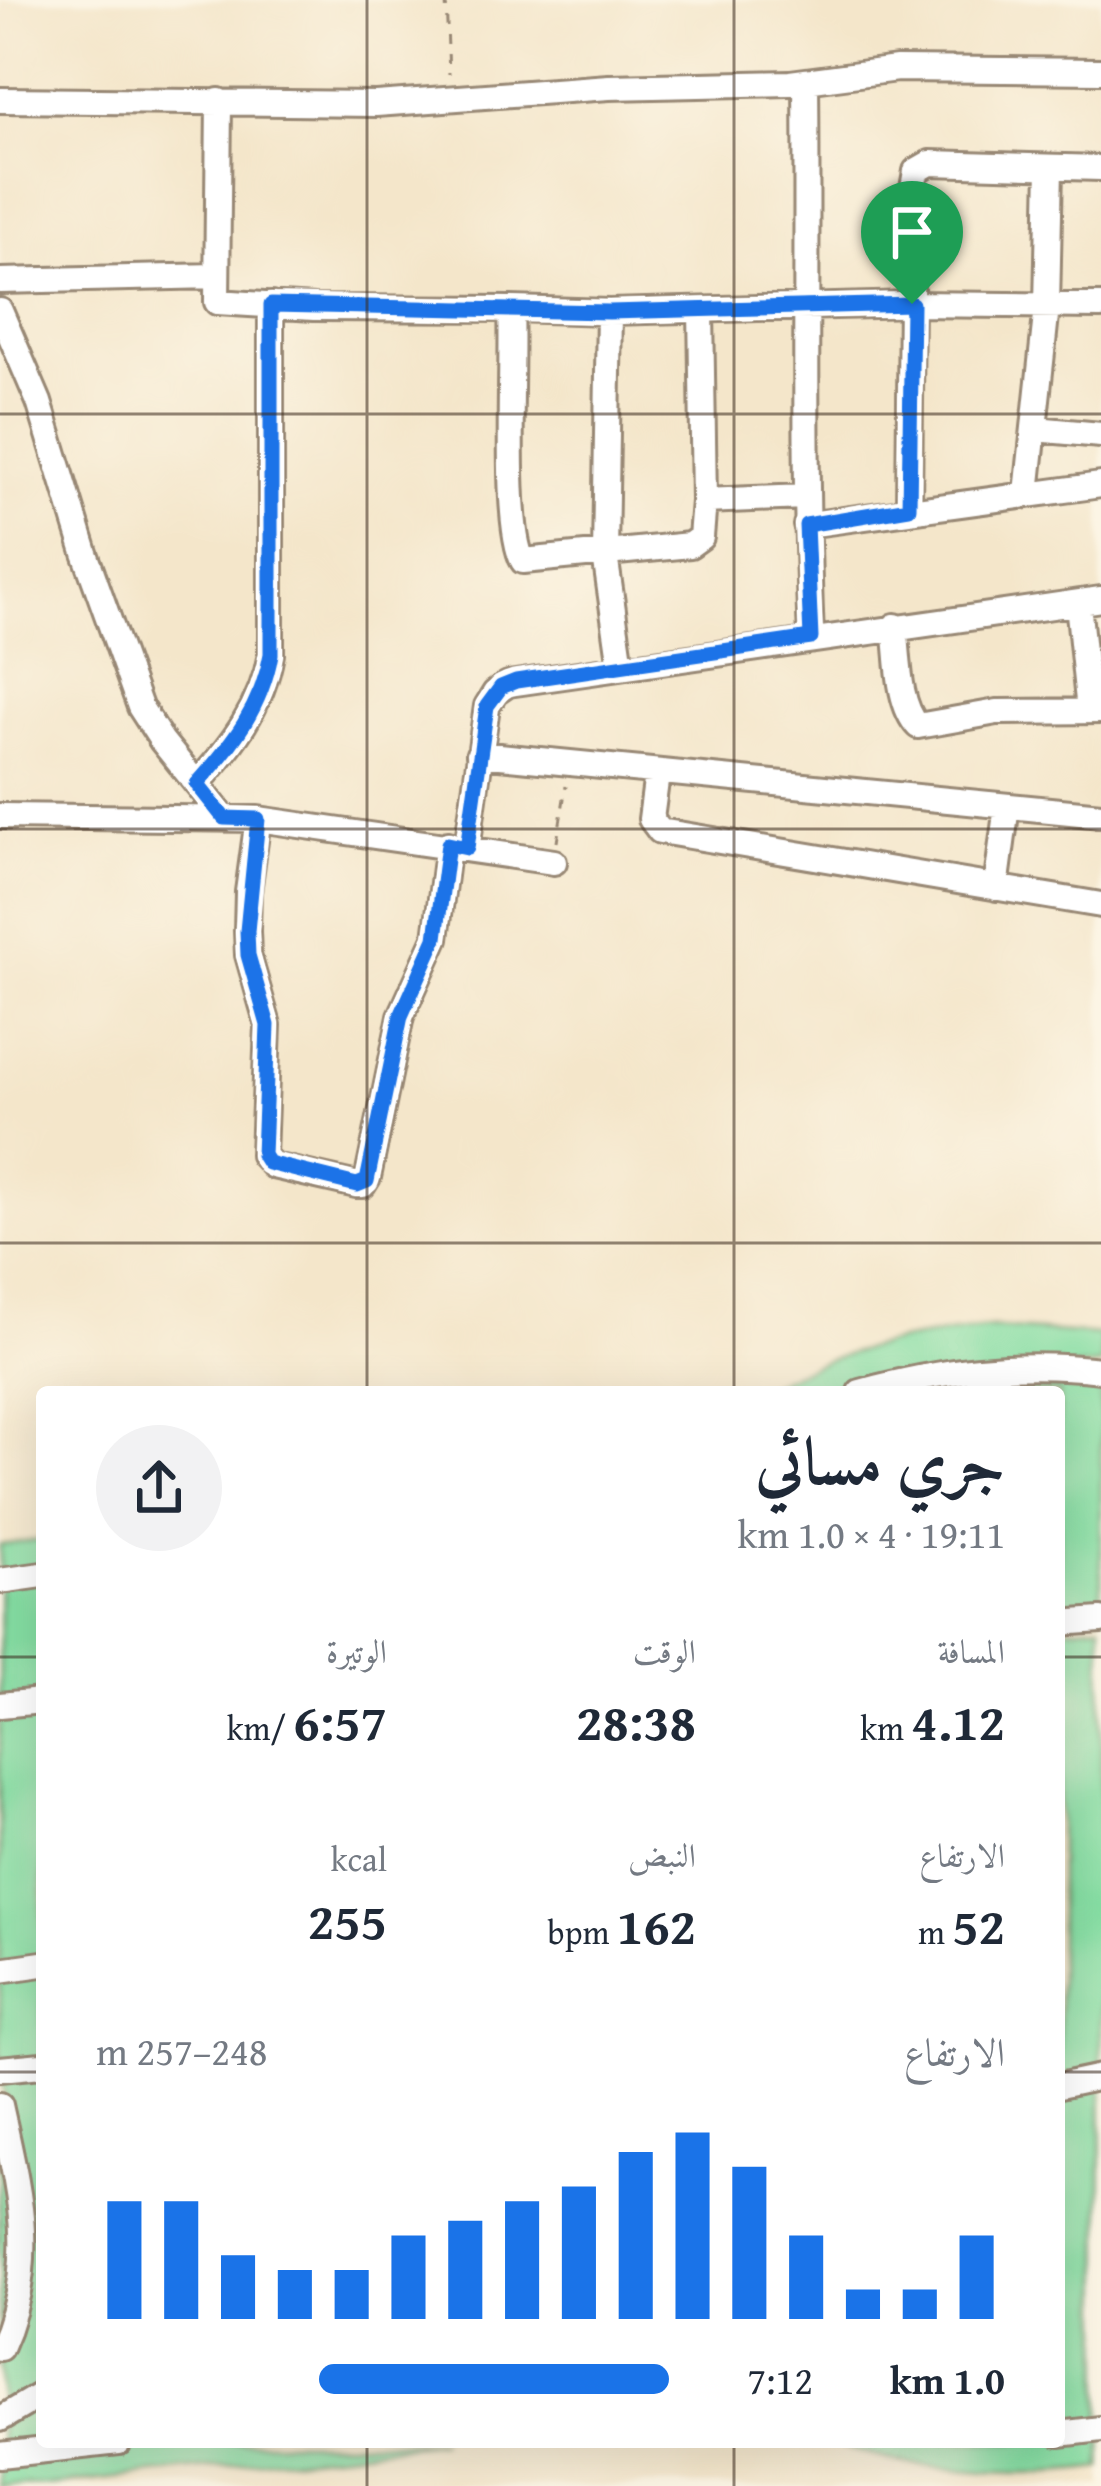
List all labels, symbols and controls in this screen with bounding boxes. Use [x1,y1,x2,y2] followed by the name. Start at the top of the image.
[861,181,963,304] pin
[879,199,945,265] icon: arrive
[755,1411,1005,1508] text: جري مسائي
[96,1425,222,1551] button: share
[738,1505,1005,1562] text: 19:11 · 4 × 1.0 km
[326,1627,387,1675] text: الوتيرة
[633,1627,696,1675] text: الوقت
[938,1627,1005,1675] text: المسافة
[293,1684,387,1759] text: 6:57
[576,1684,696,1759] text: 28:38
[911,1684,1005,1759] text: 4.12
[227,1704,293,1752] text: /km
[860,1704,911,1752] text: km
[628,1831,696,1879] text: النبض
[919,1831,1005,1879] text: الارتفاع
[331,1835,387,1883] text: kcal
[308,1883,387,1958] text: 255
[617,1888,696,1963] text: 162
[952,1888,1005,1963] text: 52
[548,1908,617,1956] text: bpm
[918,1908,952,1956] text: m
[96,2022,268,2079] text: 248–257 m
[904,2023,1005,2080] text: الارتفاع
[747,2351,813,2408] text: 7:12
[889,2351,1005,2408] text: 1.0 km

